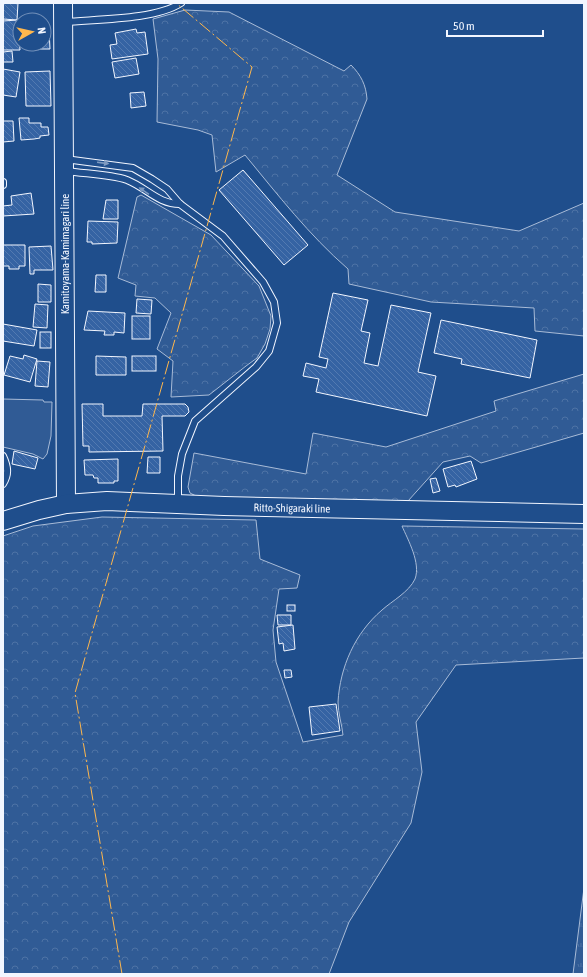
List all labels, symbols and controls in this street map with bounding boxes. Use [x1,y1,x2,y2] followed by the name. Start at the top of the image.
[12,12,52,52] north arrow
[447,12,543,38] scale bar
[453,19,475,33] text: 50 m
[36,27,48,35] text: N
[97,160,109,167] one-way arrow
[138,187,150,194] one-way arrow
[59,194,71,314] street label: Kamitoyama-Kamimagari line
[254,501,330,515] street label: Ritto-Shigaraki line

